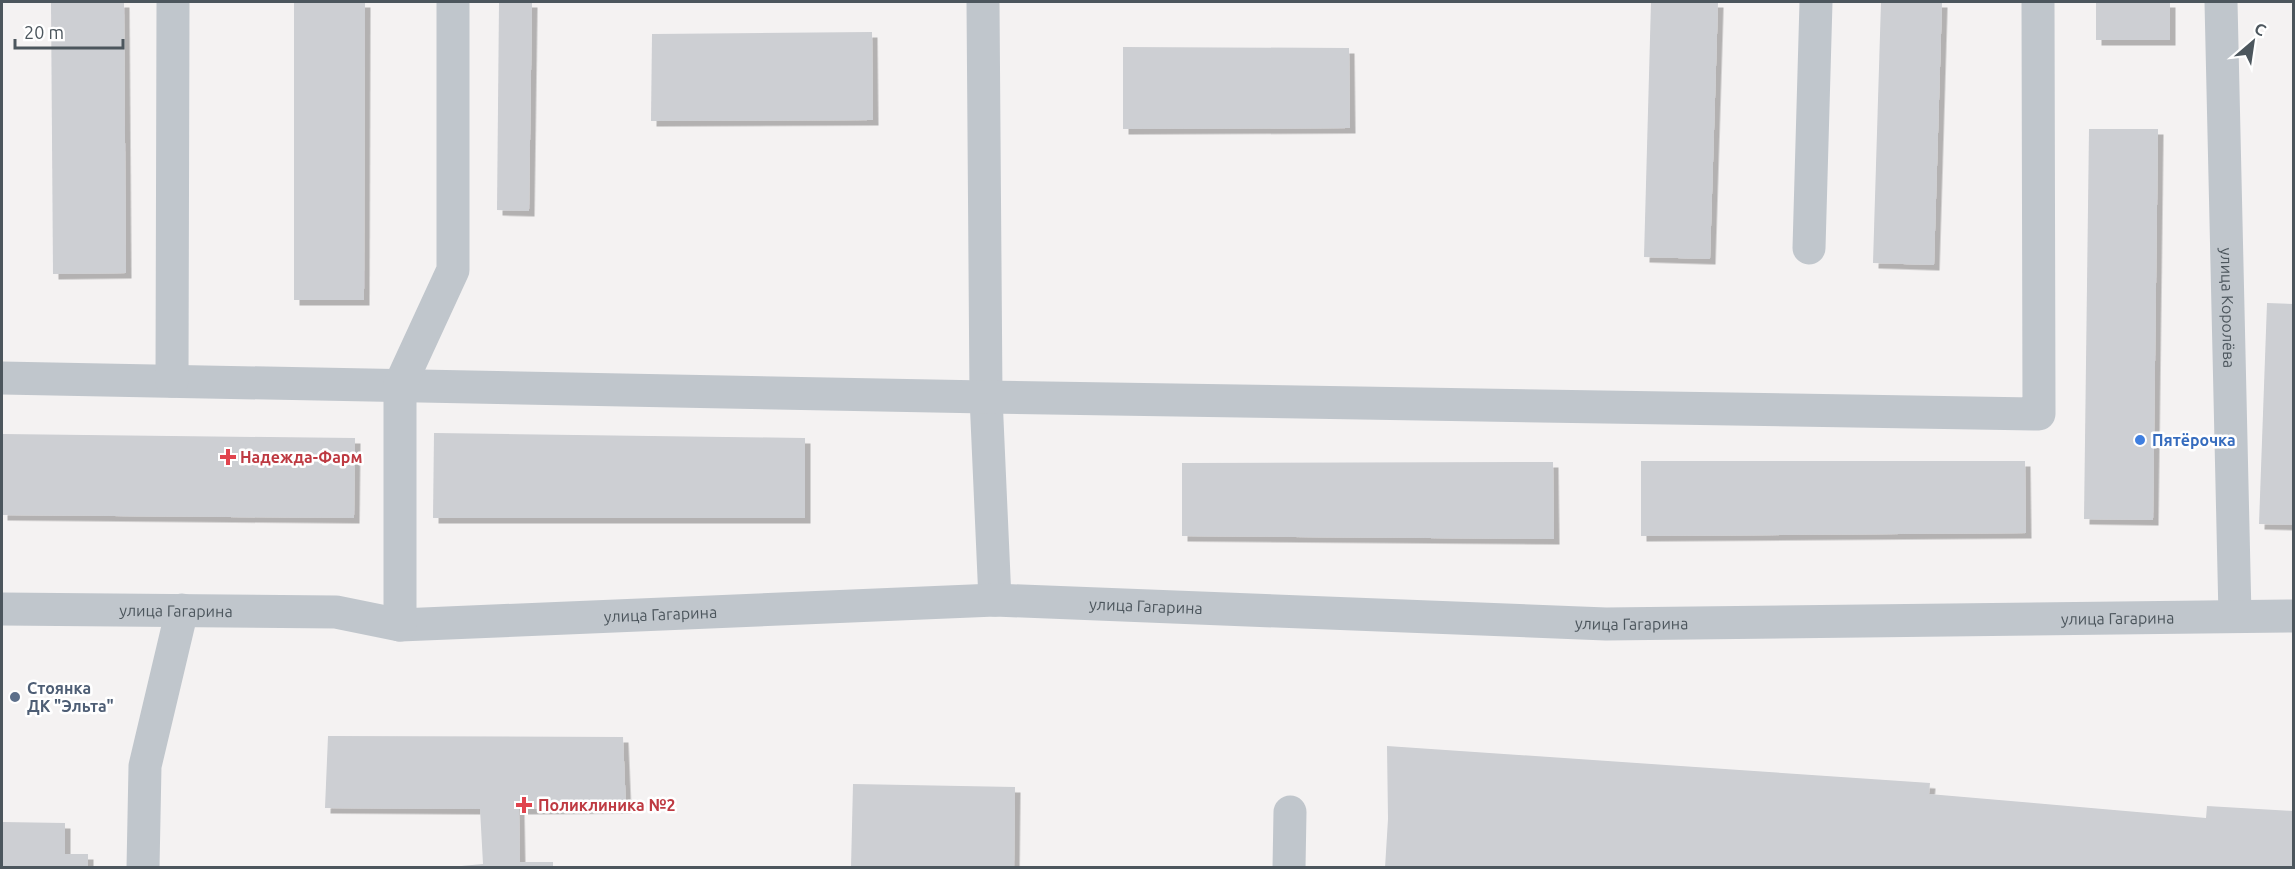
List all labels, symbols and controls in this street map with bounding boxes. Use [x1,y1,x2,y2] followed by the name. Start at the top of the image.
[15,12,123,50] scale bar
[2223,12,2283,72] north arrow
[2251,19,2269,39] text: С
[24,22,64,42] text: 20 m
[2218,247,2238,368] street label: улица Королёва
[2152,431,2236,449] place label: Пятёрочка
[2133,433,2147,447] marker: Пятёрочка
[240,448,362,466] place label: Надежда-Фарм
[221,450,235,464] marker: Надежда-Фарм
[1089,595,1203,617] street label: улица Гагарина
[119,601,233,620] street label: улица Гагарина
[603,603,718,625] street label: улица Гагарина
[2061,608,2174,628] street label: улица Гагарина
[1575,614,1689,633] street label: улица Гагарина
[27,679,114,715] place label: Стоянка ДК "Эльта"
[8,690,22,704] marker: Стоянка ДК "Эльта"
[515,796,533,814] marker: Поликлиника №2
[538,796,675,814] place label: Поликлиника №2

